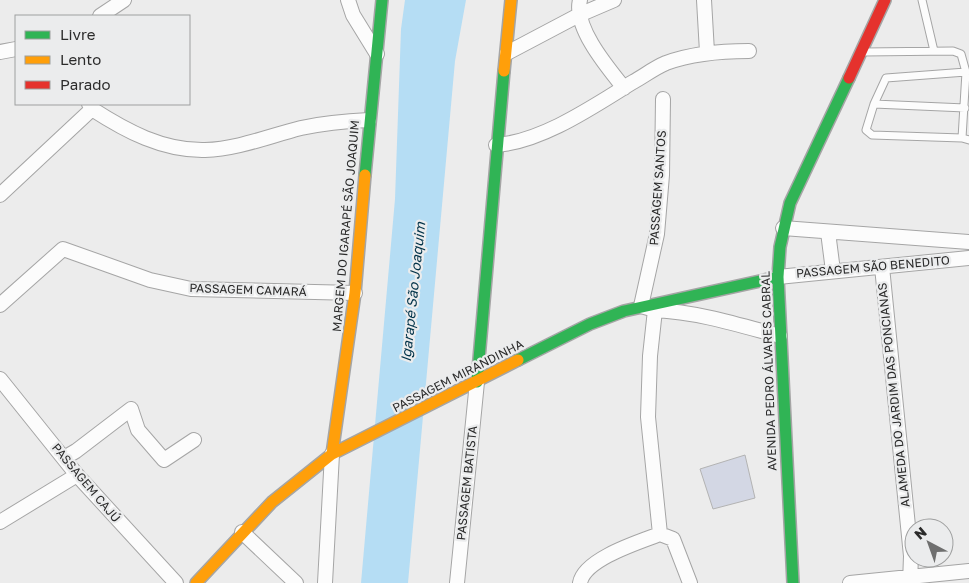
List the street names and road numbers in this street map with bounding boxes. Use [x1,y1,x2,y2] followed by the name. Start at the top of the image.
[329,120,362,332] street label: MARGEM DO IGARAPÉ SÃO JOAQUIM
[646,130,669,246] street label: PASSAGEM SANTOS
[795,252,951,281] street label: PASSAGEM SÃO BENEDITO
[758,271,779,471] street label: AVENIDA PEDRO ÁLVARES CABRAL
[189,280,307,299] street label: PASSAGEM CAMARÁ
[874,282,913,508] street label: ALAMEDA DO JARDIM DAS PONCIANAS
[390,336,526,415] street label: PASSAGEM MIRANDINHA
[453,425,480,541] street label: PASSAGEM BATISTA
[49,440,124,525] street label: PASSAGEM CAJÚ

